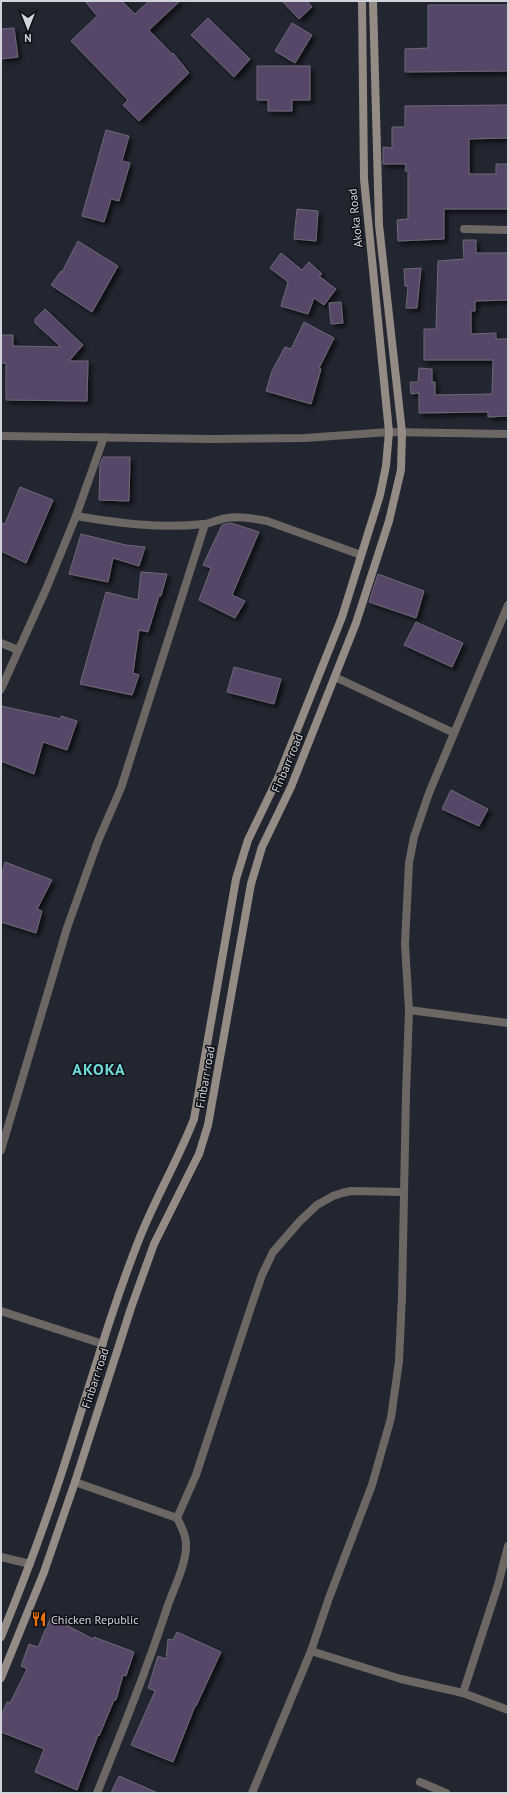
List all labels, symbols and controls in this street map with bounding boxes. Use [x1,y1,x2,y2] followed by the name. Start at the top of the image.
[8,8,48,48] north arrow
[24,31,32,45] text: N
[344,188,366,248] street label: Akoka Road
[268,731,306,795] street label: Finbarr road
[192,1045,218,1109] street label: Finbarr road
[72,1059,126,1079] district label: AKOKA
[78,1346,112,1410] street label: Finbarr road
[30,1610,48,1628] restaurant icon: Chicken Republic
[51,1612,139,1627] place label: Chicken Republic

